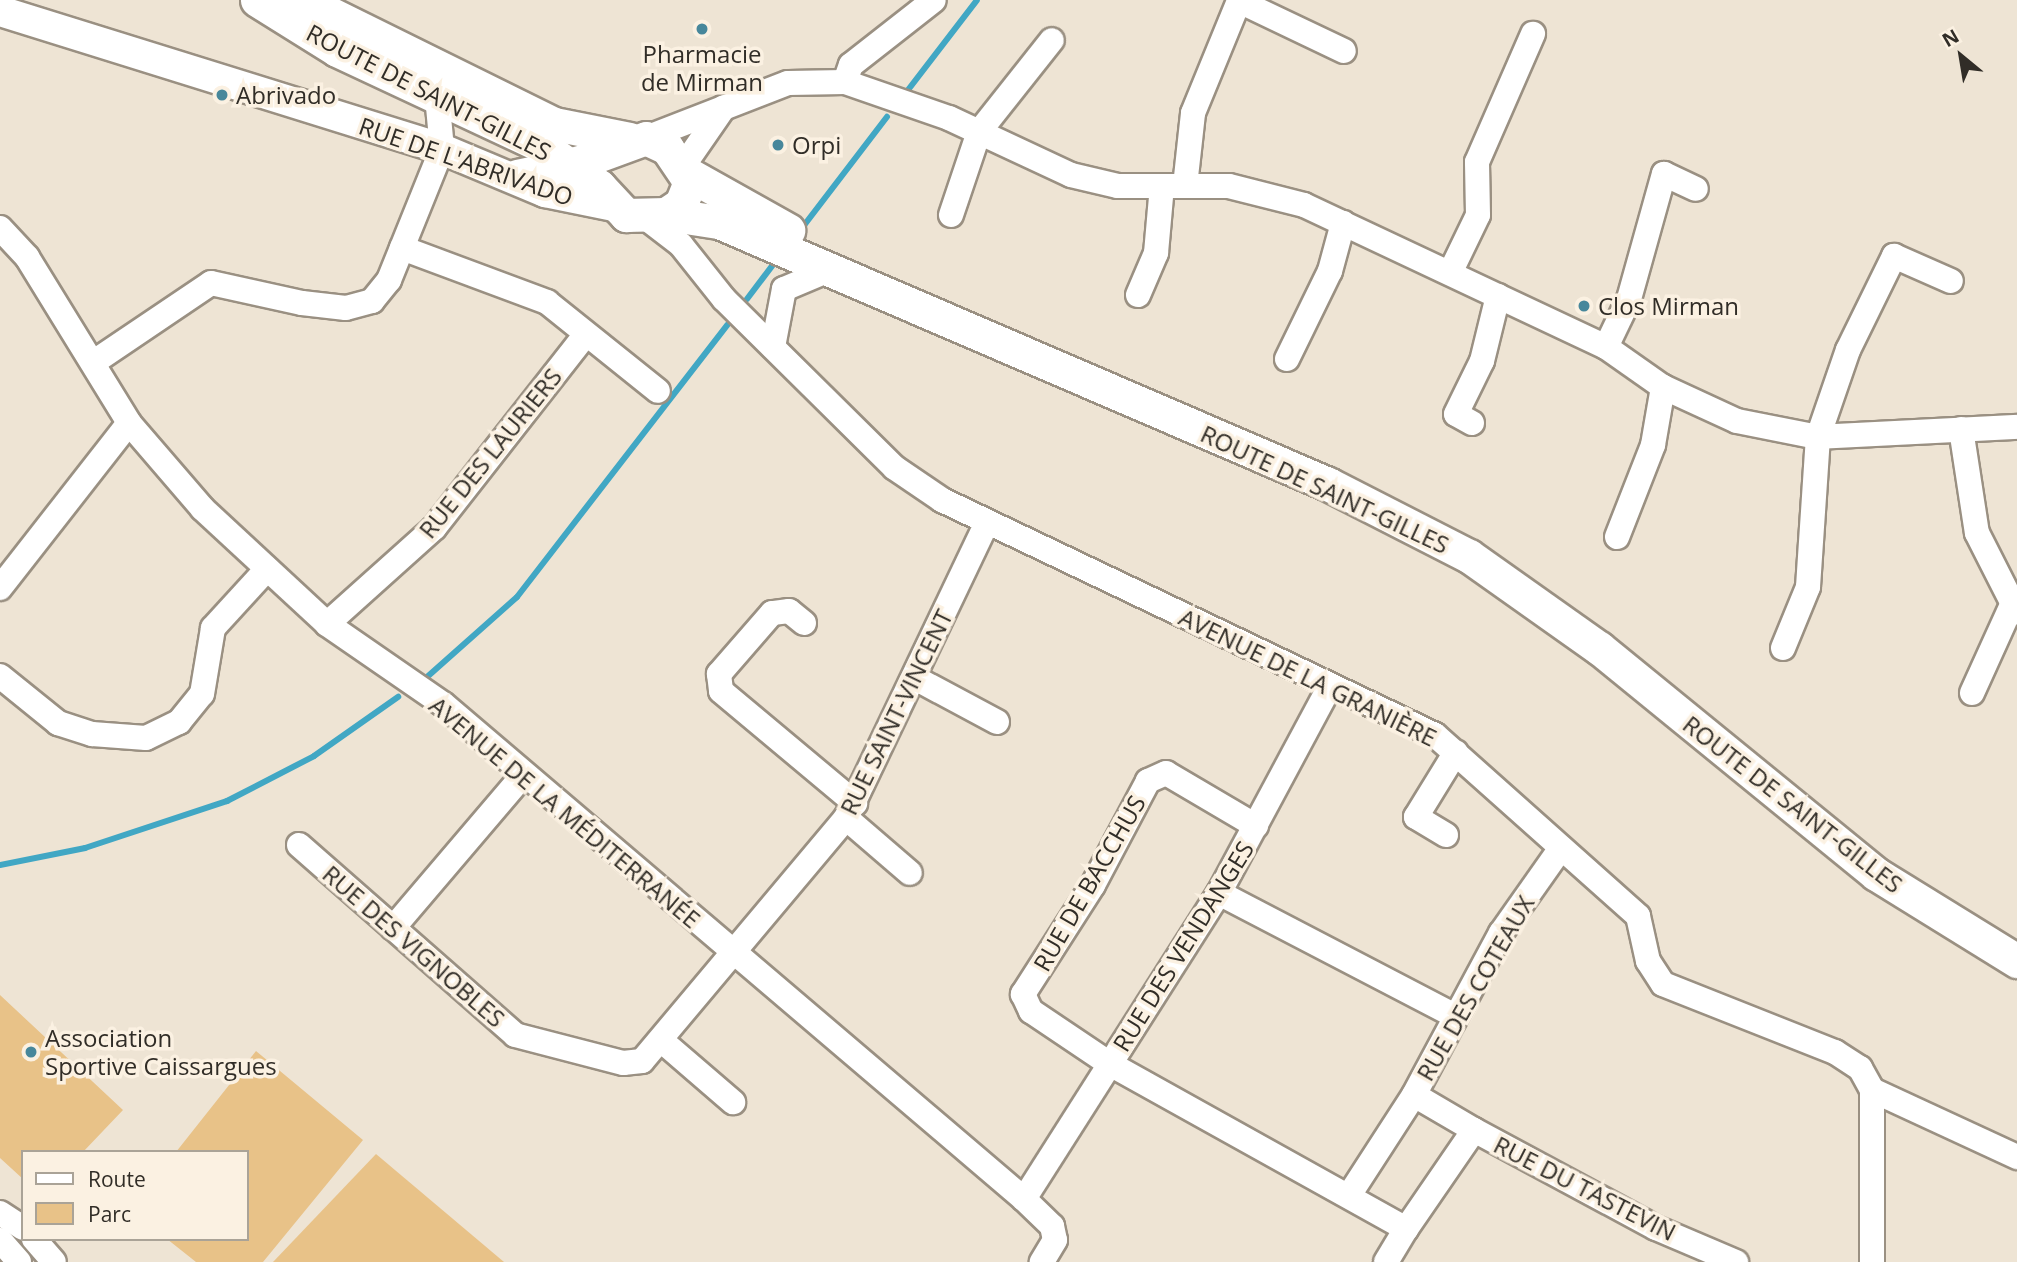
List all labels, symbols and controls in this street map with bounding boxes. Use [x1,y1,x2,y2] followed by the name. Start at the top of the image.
[302,18,556,166] street label: ROUTE DE SAINT-GILLES
[694,21,710,37] marker: Pharmacie de Mirman
[1926,21,1996,91] north arrow
[1937,23,1964,53] text: N
[641,40,763,96] place label: Pharmacie de Mirman
[236,81,336,109] place label: Abrivado
[214,87,230,103] marker: Abrivado
[355,111,577,211] street label: RUE DE L'ABRIVADO
[792,131,841,159] place label: Orpi
[770,137,786,153] marker: Orpi
[1598,292,1739,320] place label: Clos Mirman
[1576,298,1592,314] marker: Clos Mirman
[413,362,567,544] street label: RUE DES LAURIERS
[1196,419,1454,559] street label: ROUTE DE SAINT-GILLES
[1175,602,1441,752] street label: AVENUE DE LA GRANIÈRE
[834,605,958,819] street label: RUE SAINT-VINCENT
[424,690,706,934] street label: AVENUE DE LA MÉDITERRANÉE
[1678,709,1908,899] street label: ROUTE DE SAINT-GILLES
[1027,790,1151,976] street label: RUE DE BACCHUS
[1107,836,1259,1056] street label: RUE DES VENDANGES
[317,859,511,1033] street label: RUE DES VIGNOBLES
[1410,890,1540,1086] street label: RUE DES COTEAUX
[45,1024,277,1080] place label: Association Sportive Caissargues
[23,1044,39,1060] marker: Association Sportive Caissargues
[1489,1130,1681,1246] street label: RUE DU TASTEVIN
[21,1150,248,1241] legend
[88,1165,146,1193] text: Route
[88,1200,131,1228] text: Parc

